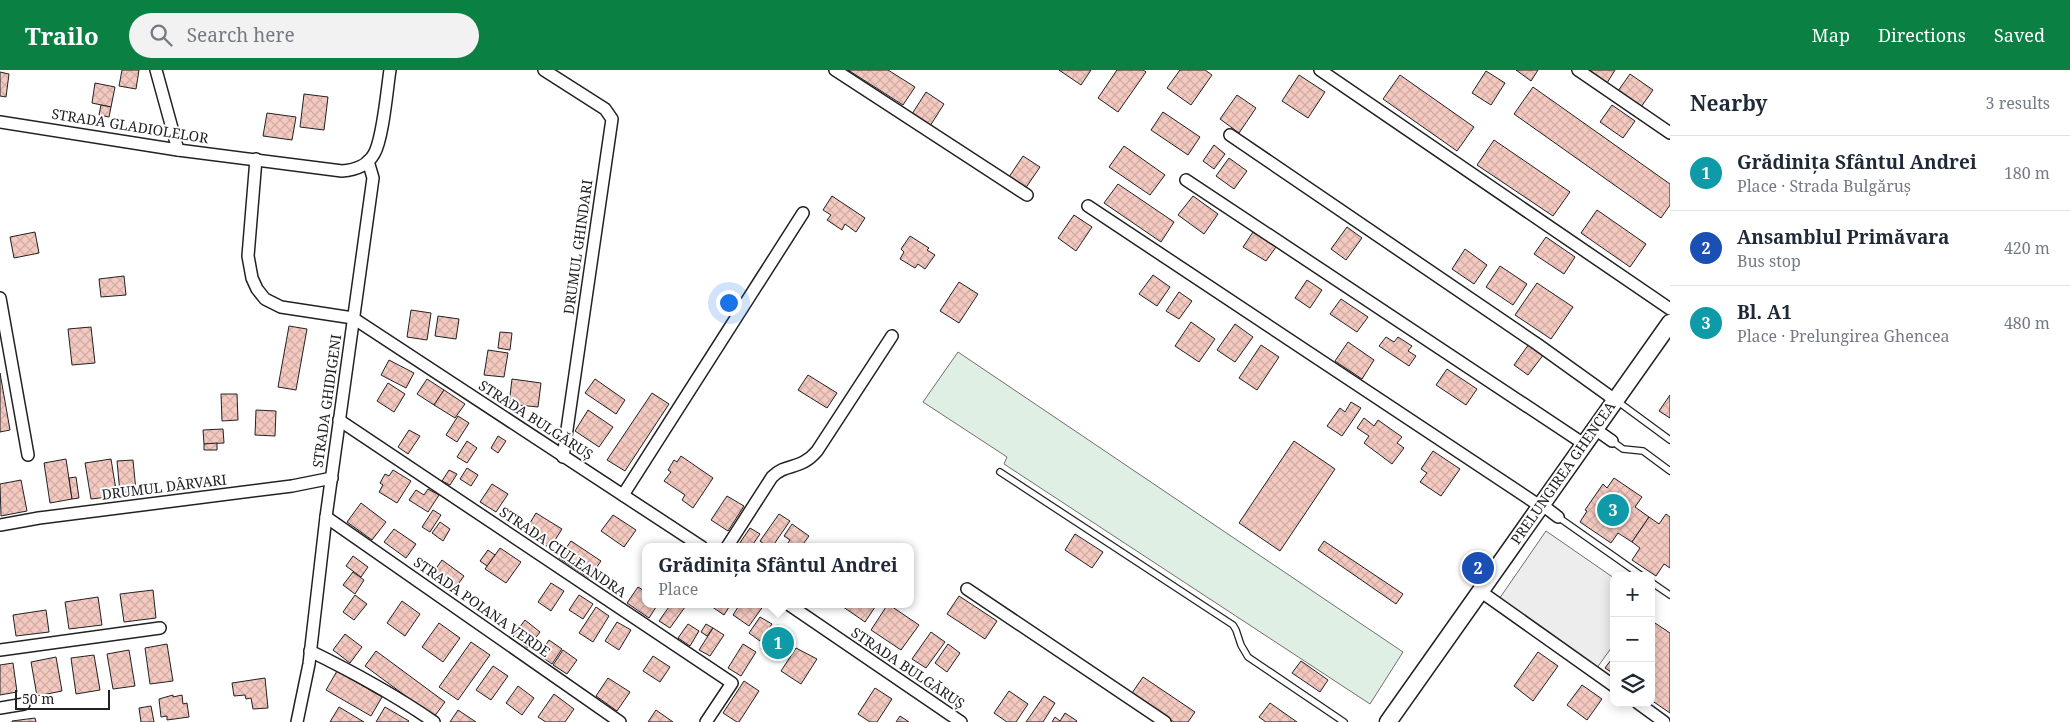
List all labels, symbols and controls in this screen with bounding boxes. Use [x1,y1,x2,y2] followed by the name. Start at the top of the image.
[129,13,479,58] search box
[25,19,99,52] text: Trailo
[147,21,175,49] icon: search
[187,22,295,48] text: Search here
[1812,23,1850,47] text: Map
[1878,23,1966,47] text: Directions
[1994,23,2045,47] text: Saved
[1690,89,1768,117] text: Nearby
[1986,92,2050,114] text: 3 results
[50,104,211,147] street label: STRADA GLADIOLELOR
[1737,149,1977,175] text: Grădinița Sfântul Andrei
[1701,162,1711,184] text: 1
[2004,162,2050,184] text: 180 m
[1737,175,1911,197] text: Place · Strada Bulgăruș
[559,178,596,315] street label: DRUMUL GHINDARI
[1737,224,1949,250] text: Ansamblul Primăvara
[1701,237,1711,259] text: 2
[2004,237,2050,259] text: 420 m
[1737,250,1801,272] text: Bus stop
[716,290,742,316] your location
[1737,299,1792,325] text: Bl. A1
[1701,312,1711,334] text: 3
[2004,312,2050,334] text: 480 m
[1737,325,1949,347] text: Place · Prelungirea Ghencea
[308,333,345,469] street label: STRADA GHIDIGENI
[475,375,597,464] street label: STRADA BULGĂRUȘ
[1506,398,1619,548] street label: PRELUNGIREA GHENCEA
[100,469,228,504] street label: DRUMUL DÂRVARI
[1597,491,1629,529] pin: 3
[496,502,631,601] street label: STRADA CIULEANDRA
[642,543,914,608] popup
[1462,549,1494,587] pin: 2
[410,552,555,661] street label: STRADA POIANA VERDE
[658,552,898,578] text: Grădinița Sfântul Andrei
[1610,572,1655,707] map controls
[1610,572,1655,617] button: +
[658,578,698,600] text: Place
[1610,617,1655,662] button: −
[848,623,969,713] street label: STRADA BULGĂRUȘ
[762,624,794,662] pin: 1
[1610,662,1655,707] button: layers
[15,687,110,710] scale bar
[22,689,55,708] text: 50 m

